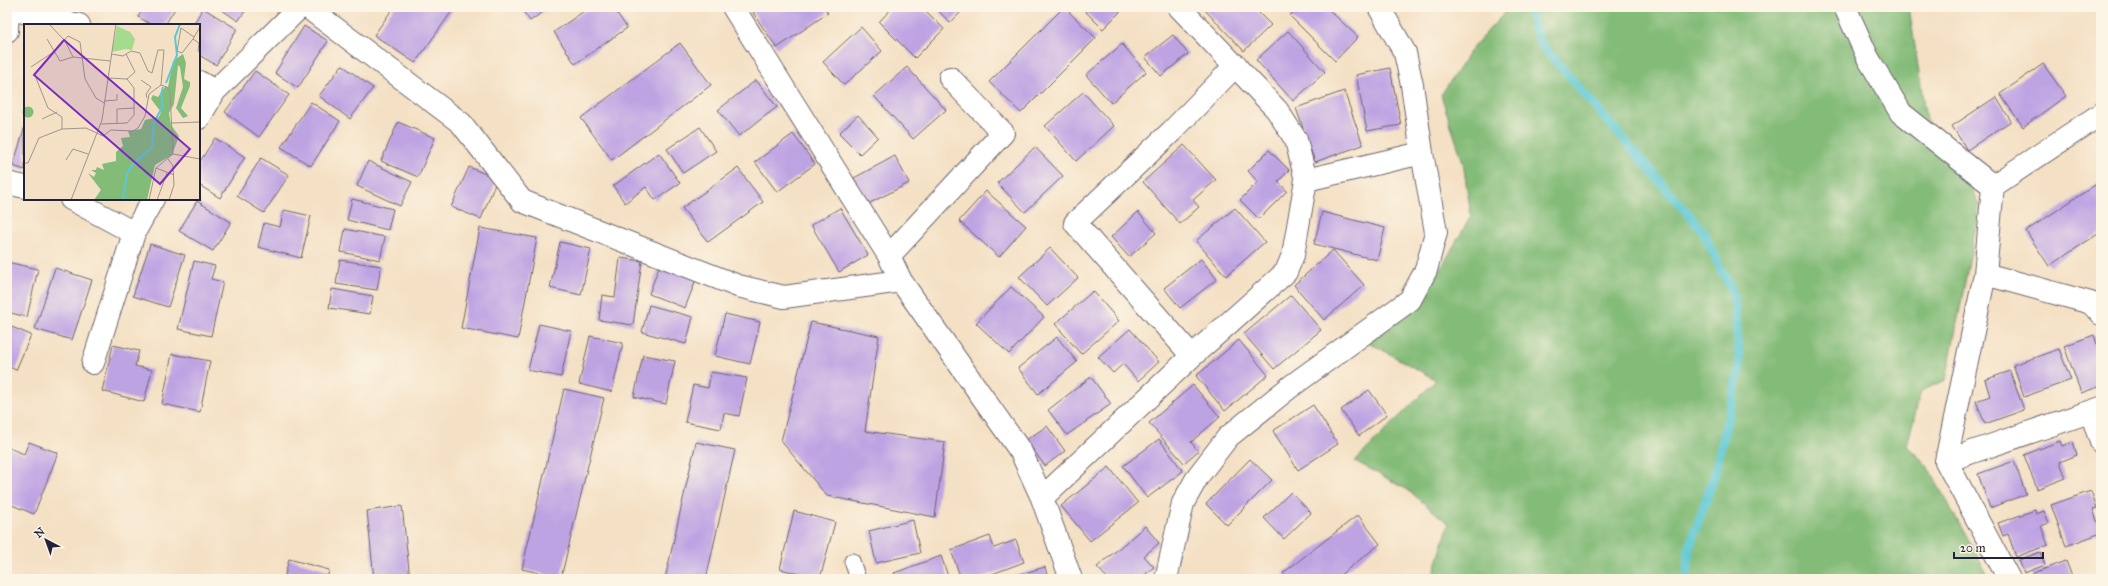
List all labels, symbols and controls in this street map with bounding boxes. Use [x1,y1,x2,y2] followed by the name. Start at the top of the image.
[24,24,200,200] inset map
[26,520,66,560] north arrow
[32,524,48,541] text: N
[1954,534,2043,560] scale bar
[1960,541,1986,555] text: 20 m

